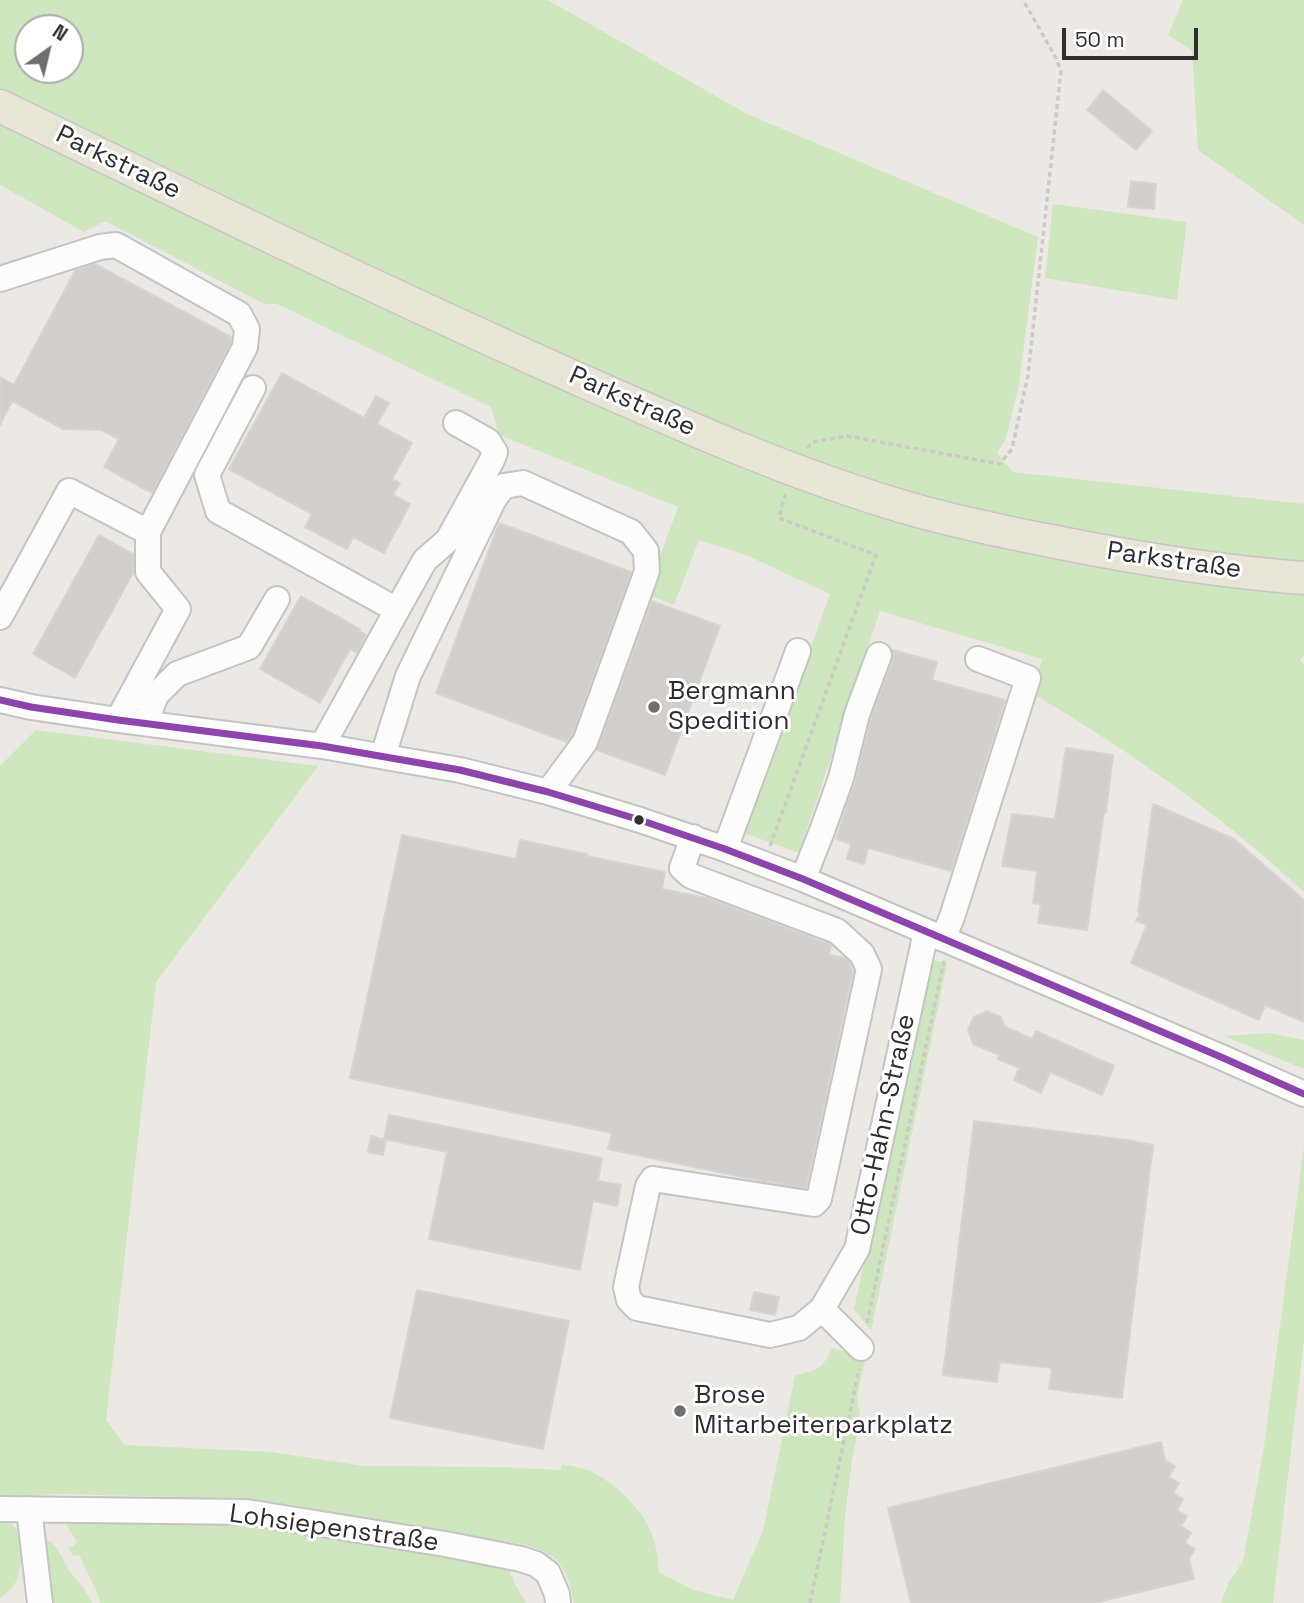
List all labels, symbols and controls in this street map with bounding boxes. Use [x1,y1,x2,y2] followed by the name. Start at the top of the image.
[14,14,84,84] north arrow
[1066,14,1202,58] scale bar
[48,19,72,47] text: N
[1075,26,1125,53] text: 50 m
[50,119,186,207] street label: Parkstraße
[564,360,700,444] street label: Parkstraße
[1105,536,1243,586] street label: Parkstraße
[668,676,796,738] place label: Bergmann Spedition
[646,699,662,715] marker: Bergmann Spedition
[632,813,646,827] unlabelled marker
[845,1012,923,1238] street label: Otto-Hahn-Straße
[694,1380,953,1442] place label: Brose Mitarbeiterparkplatz
[672,1403,688,1419] marker: Brose Mitarbeiterparkplatz
[227,1499,441,1559] street label: Lohsiepenstraße

